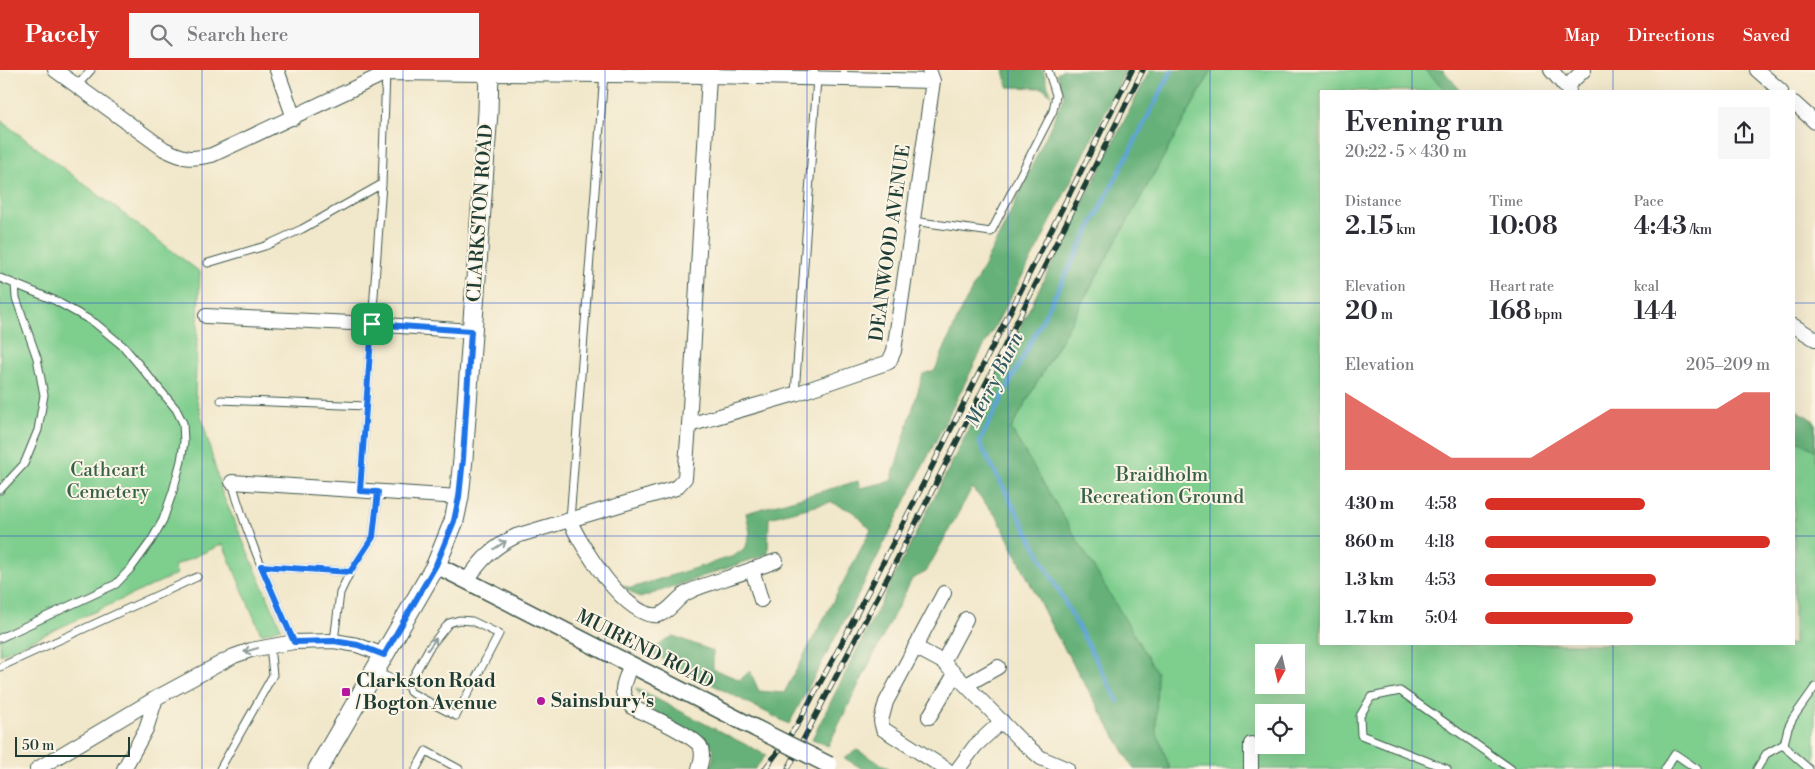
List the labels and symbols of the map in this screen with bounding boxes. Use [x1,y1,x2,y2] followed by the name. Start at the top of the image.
[462,123,498,303] street label: CLARKSTON ROAD
[864,143,916,343] street label: DEANWOOD AVENUE
[351,303,393,345] pin
[960,327,1030,432] water label: Merry Burn
[66,458,150,504] park label: Cathcart Cemetery
[1080,463,1244,509] park label: Braidholm Recreation Ground
[493,540,507,550] one-way arrow
[572,604,718,694] street label: MUIREND ROAD
[427,637,437,651] one-way arrow
[1255,644,1305,694] north arrow
[243,646,259,656] one-way arrow
[355,669,497,715] place label: Clarkston Road / Bogton Avenue
[340,686,352,698] marker: Clarkston Road / Bogton Avenue
[551,689,654,713] place label: Sainsbury's
[535,695,547,707] marker: Sainsbury's
[15,734,130,757] scale bar

